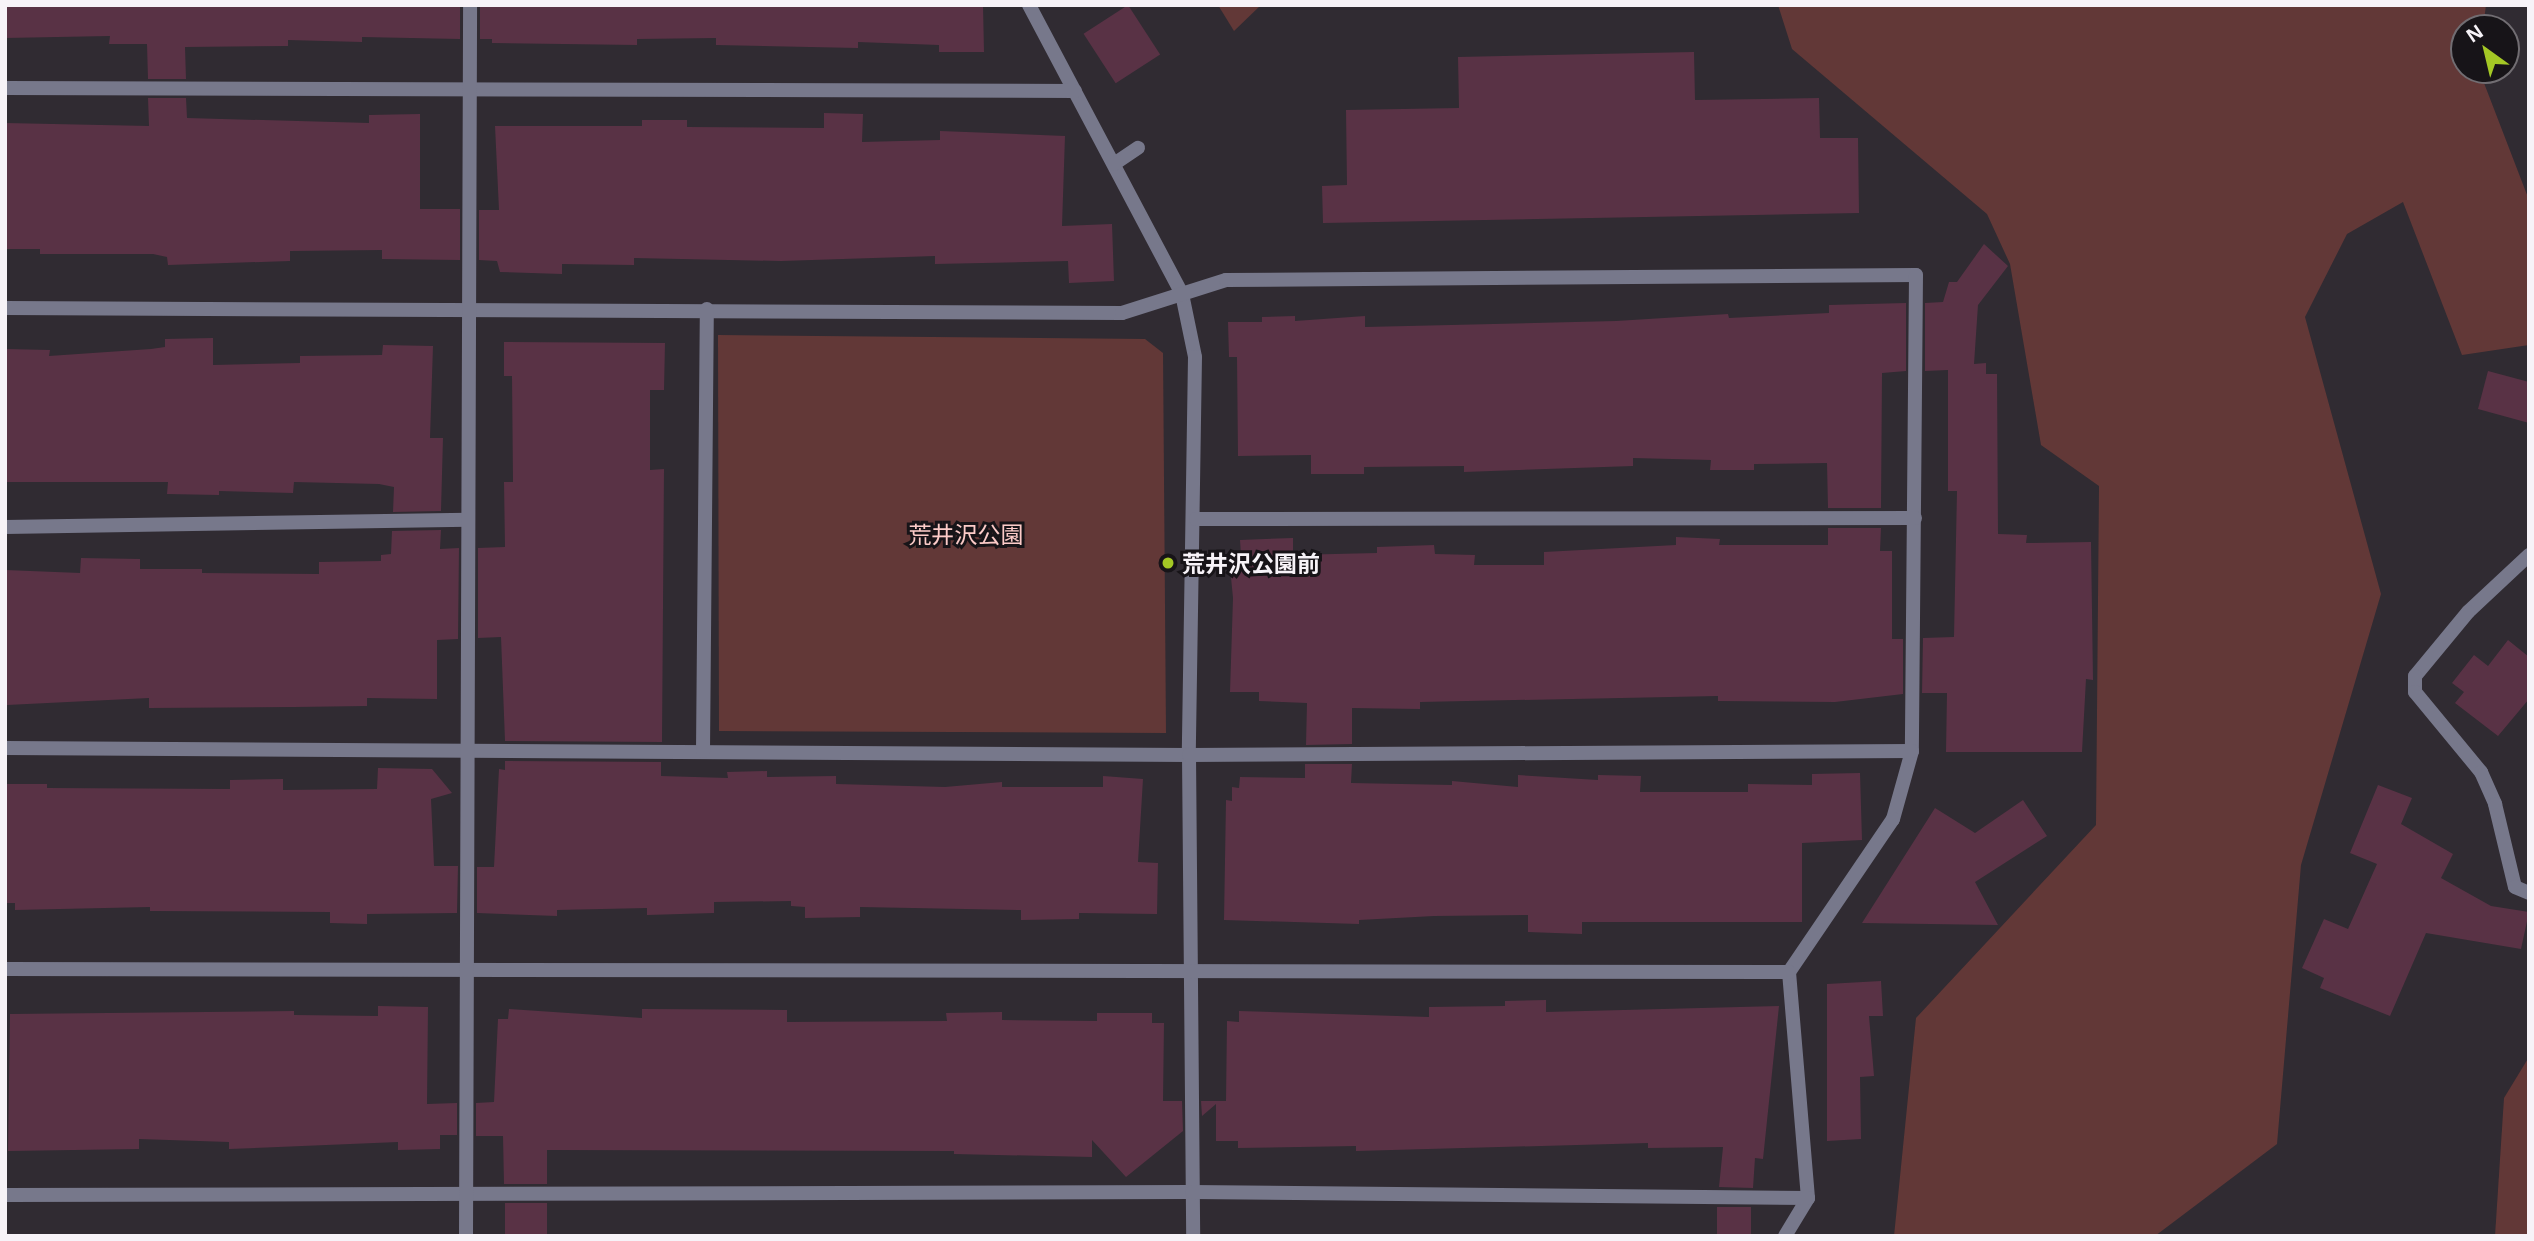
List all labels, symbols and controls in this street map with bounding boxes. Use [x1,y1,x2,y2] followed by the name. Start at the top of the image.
[2450,14,2520,84] north arrow
[2461,18,2488,48] text: N
[909,520,1023,548] park label: 荒井沢公園
[1182,549,1320,577] place label: 荒井沢公園前
[1160,555,1176,571] marker: 荒井沢公園前

